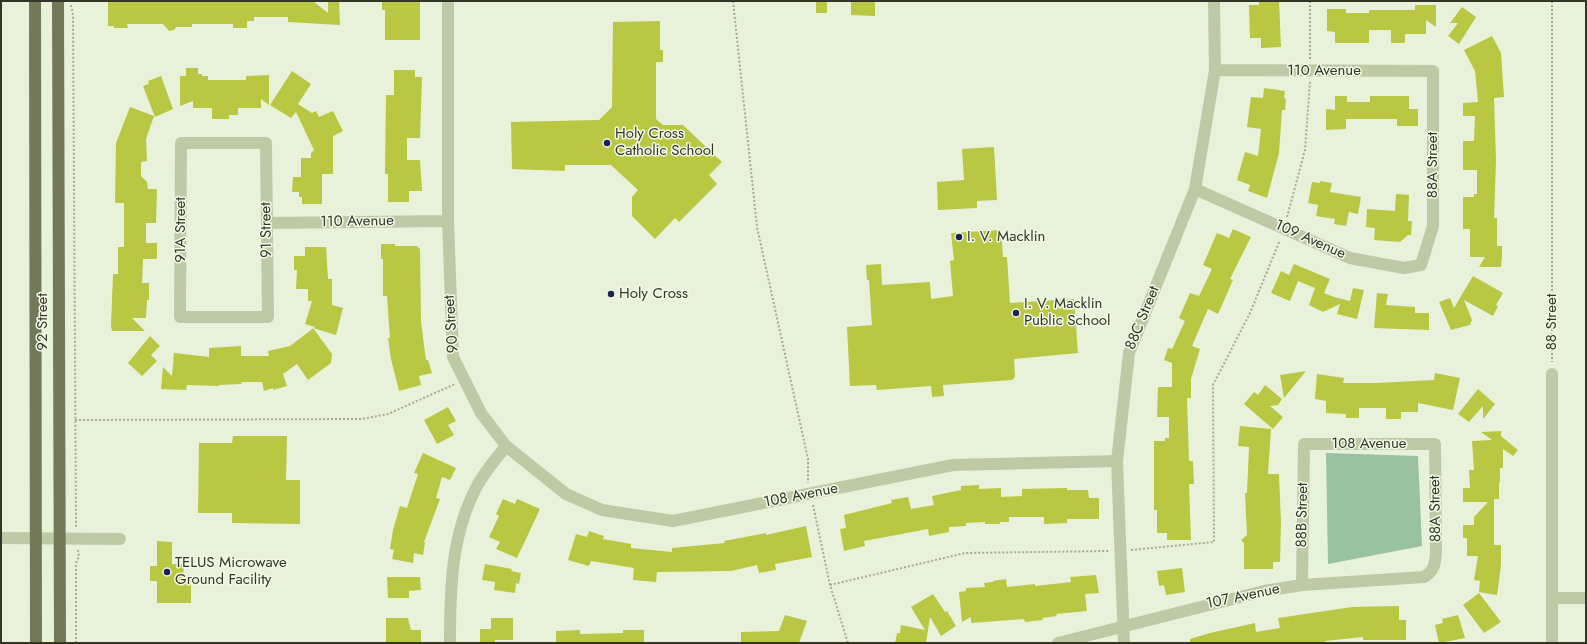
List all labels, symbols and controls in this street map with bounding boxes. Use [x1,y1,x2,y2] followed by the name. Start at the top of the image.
[1287,62,1361,80] street label: 110 Avenue
[615,125,714,160] place label: Holy Cross Catholic School
[1424,132,1442,198] street label: 88A Street
[602,138,612,148] marker: Holy Cross Catholic School
[172,197,190,263] street label: 91A Street
[258,202,276,258] street label: 91 Street
[320,212,394,232] street label: 110 Avenue
[1272,216,1348,264] street label: 109 Avenue
[967,228,1045,246] place label: I. V. Macklin
[954,232,964,242] marker: I. V. Macklin
[1122,284,1164,352] street label: 88C Street
[619,285,688,303] place label: Holy Cross
[606,289,616,299] marker: Holy Cross
[34,293,52,351] street label: 92 Street
[441,294,463,354] street label: 90 Street
[1543,294,1561,350] street label: 88 Street
[1024,295,1110,330] place label: I. V. Macklin Public School
[1011,308,1021,318] marker: I. V. Macklin Public School
[1331,435,1407,453] street label: 108 Avenue
[1426,476,1446,542] street label: 88A Street
[762,480,840,512] street label: 108 Avenue
[1293,482,1313,548] street label: 88B Street
[175,554,287,589] place label: TELUS Microwave Ground Facility
[162,567,172,577] marker: TELUS Microwave Ground Facility
[1205,580,1281,614] street label: 107 Avenue

